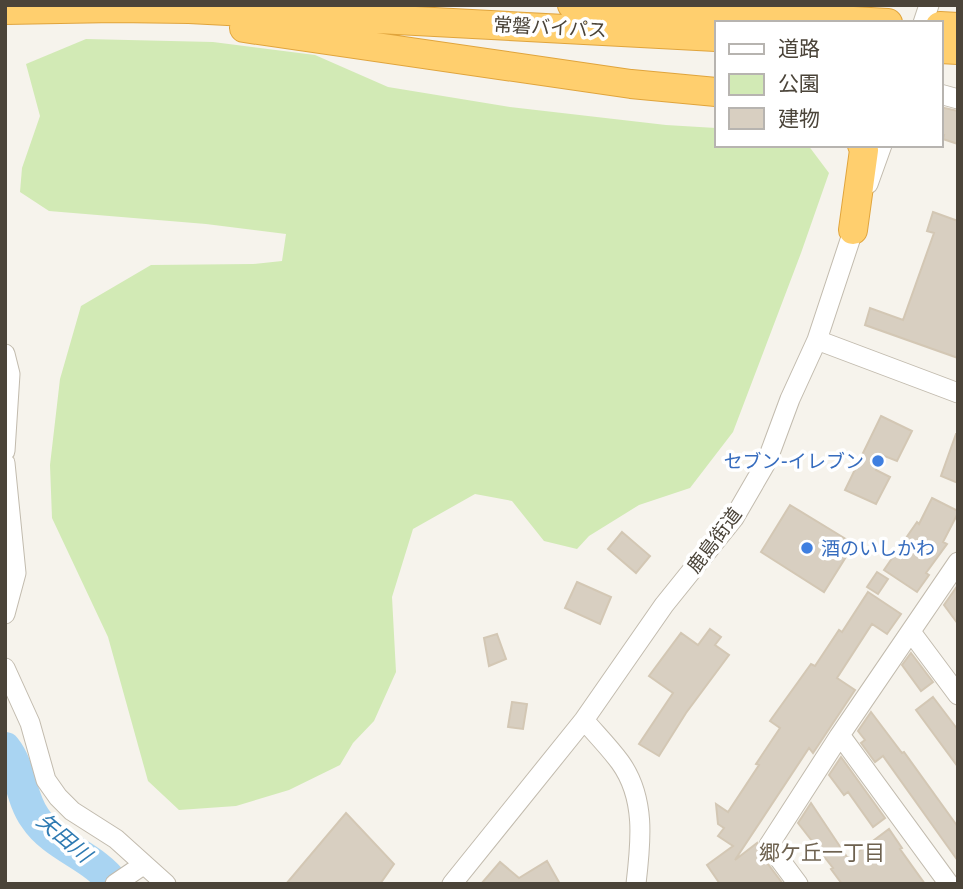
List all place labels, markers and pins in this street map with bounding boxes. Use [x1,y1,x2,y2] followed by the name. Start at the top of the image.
[723,449,864,473] place label: セブン-イレブン
[870,453,886,469] marker: セブン-イレブン
[821,536,935,560] place label: 酒のいしかわ
[799,540,815,556] marker: 酒のいしかわ

